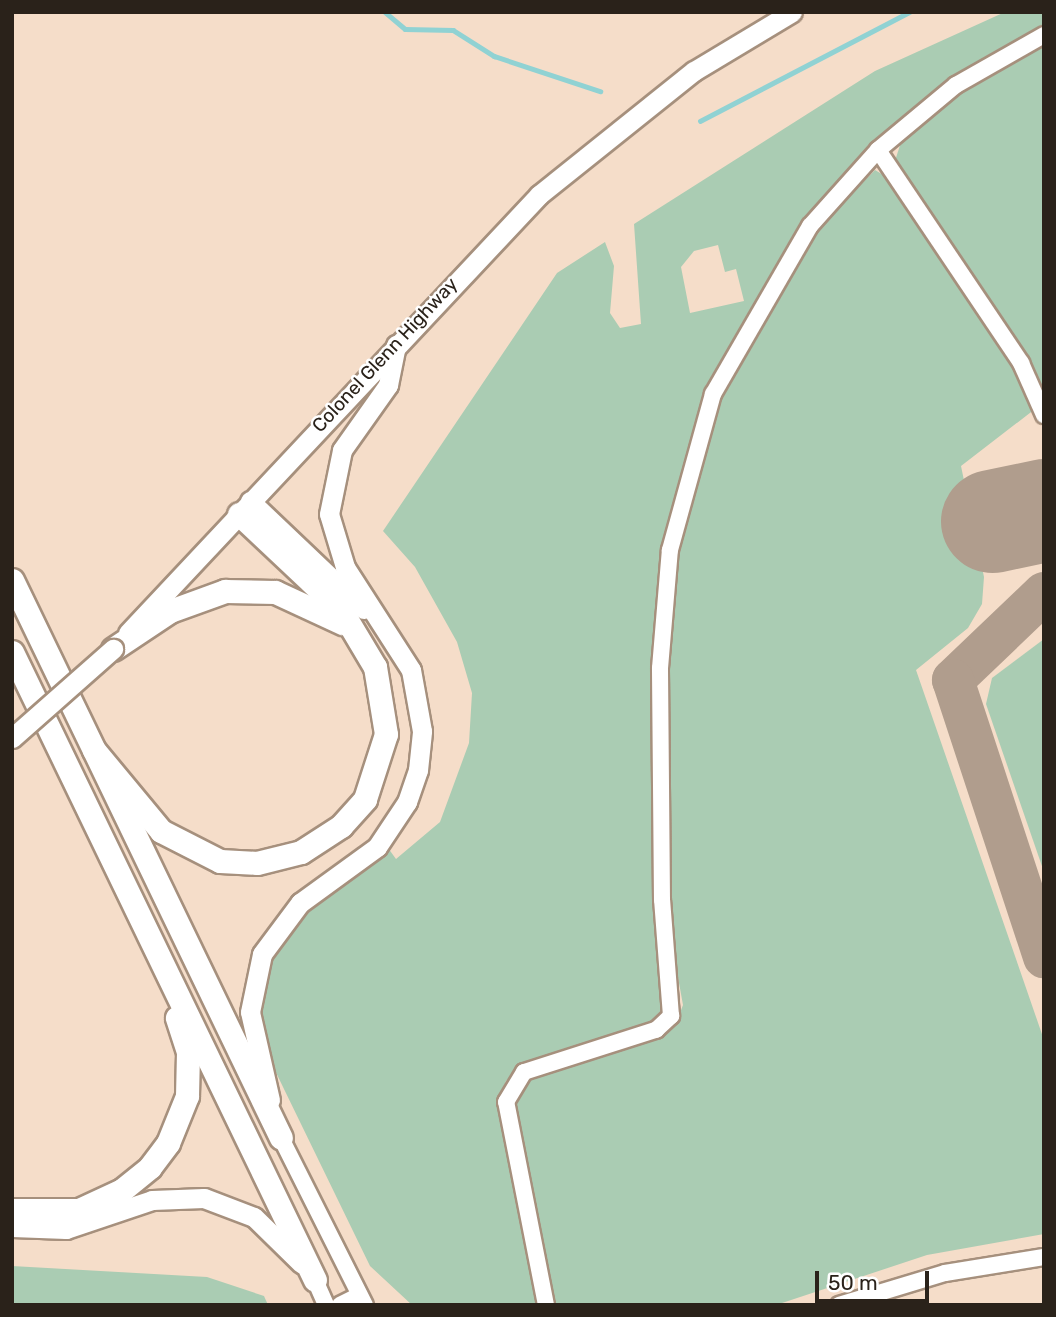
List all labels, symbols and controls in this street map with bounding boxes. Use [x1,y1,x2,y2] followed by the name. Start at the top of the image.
[307,273,463,437] street label: Colonel Glenn Highway
[818,1258,932,1302] scale bar
[828,1270,878,1295] text: 50 m

